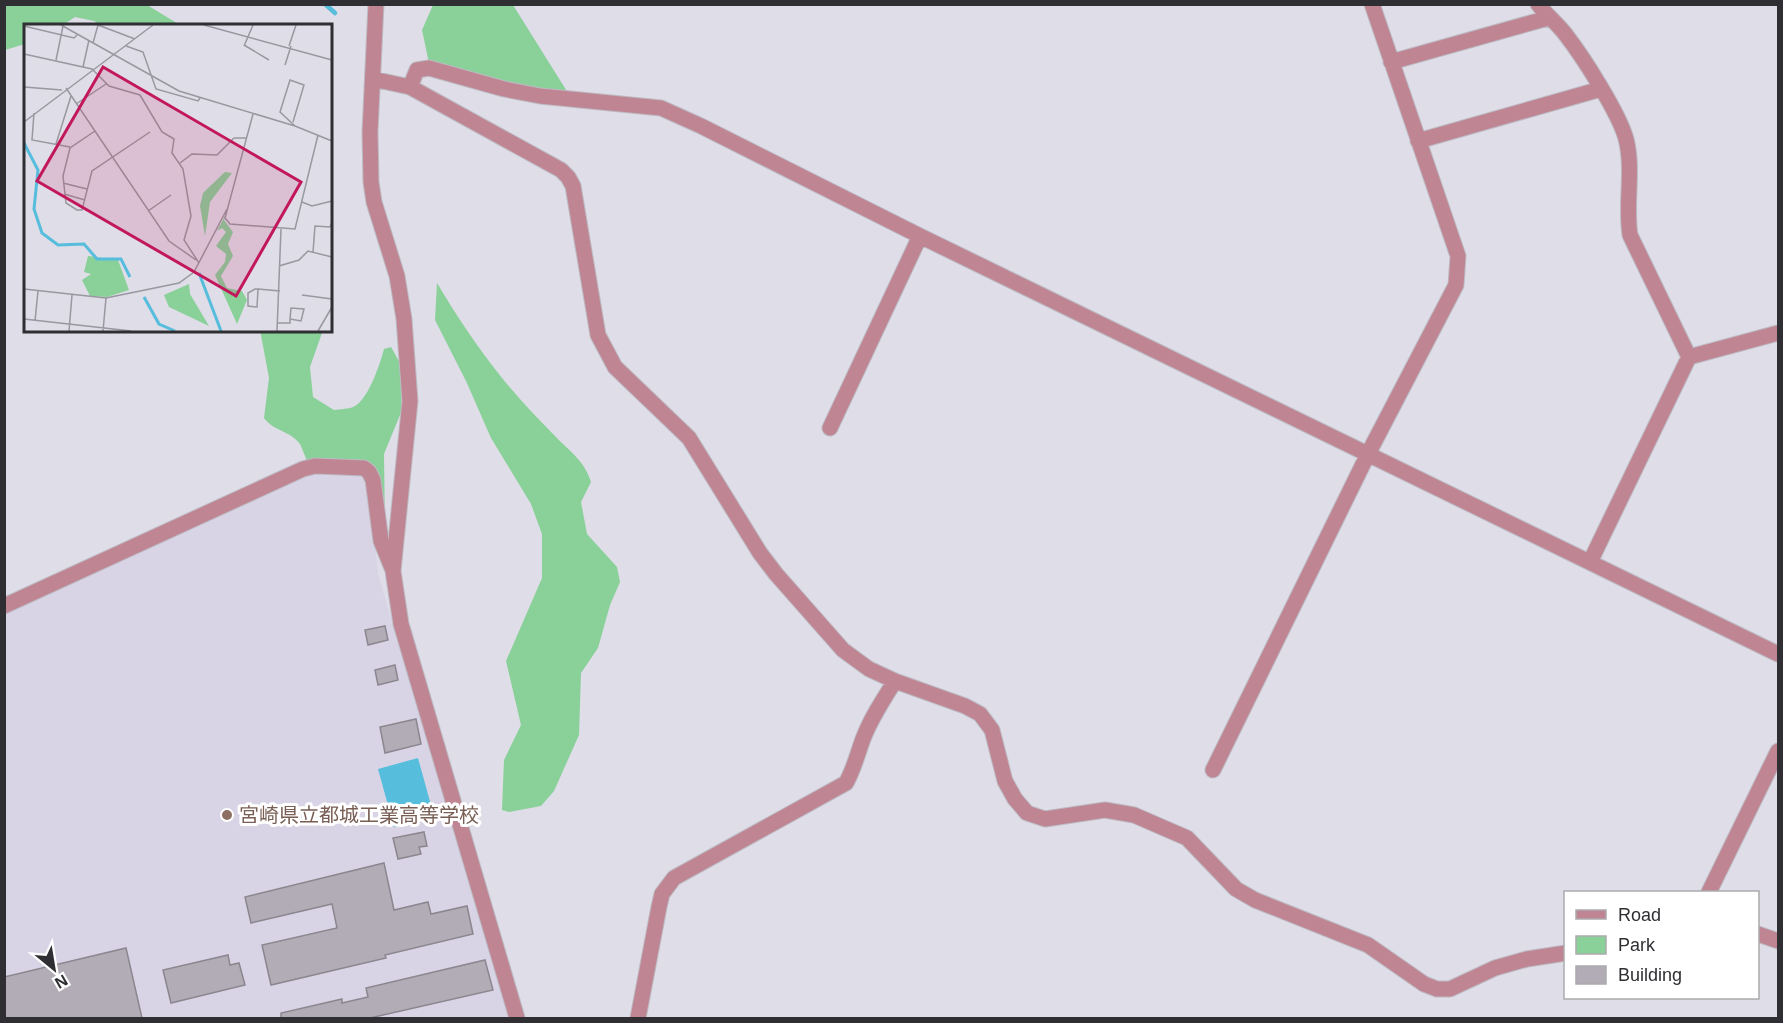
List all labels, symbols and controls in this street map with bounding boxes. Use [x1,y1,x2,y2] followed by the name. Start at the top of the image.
[24,24,332,332] inset map
[239,804,479,826] place label: 宮崎県立都城工業高等学校
[220,808,234,822] marker: 宮崎県立都城工業高等学校
[1564,891,1759,999] legend
[1618,905,1661,925] text: Road
[1618,935,1656,955] text: Park
[24,939,84,999] north arrow
[1618,965,1682,985] text: Building
[52,971,71,992] text: N

